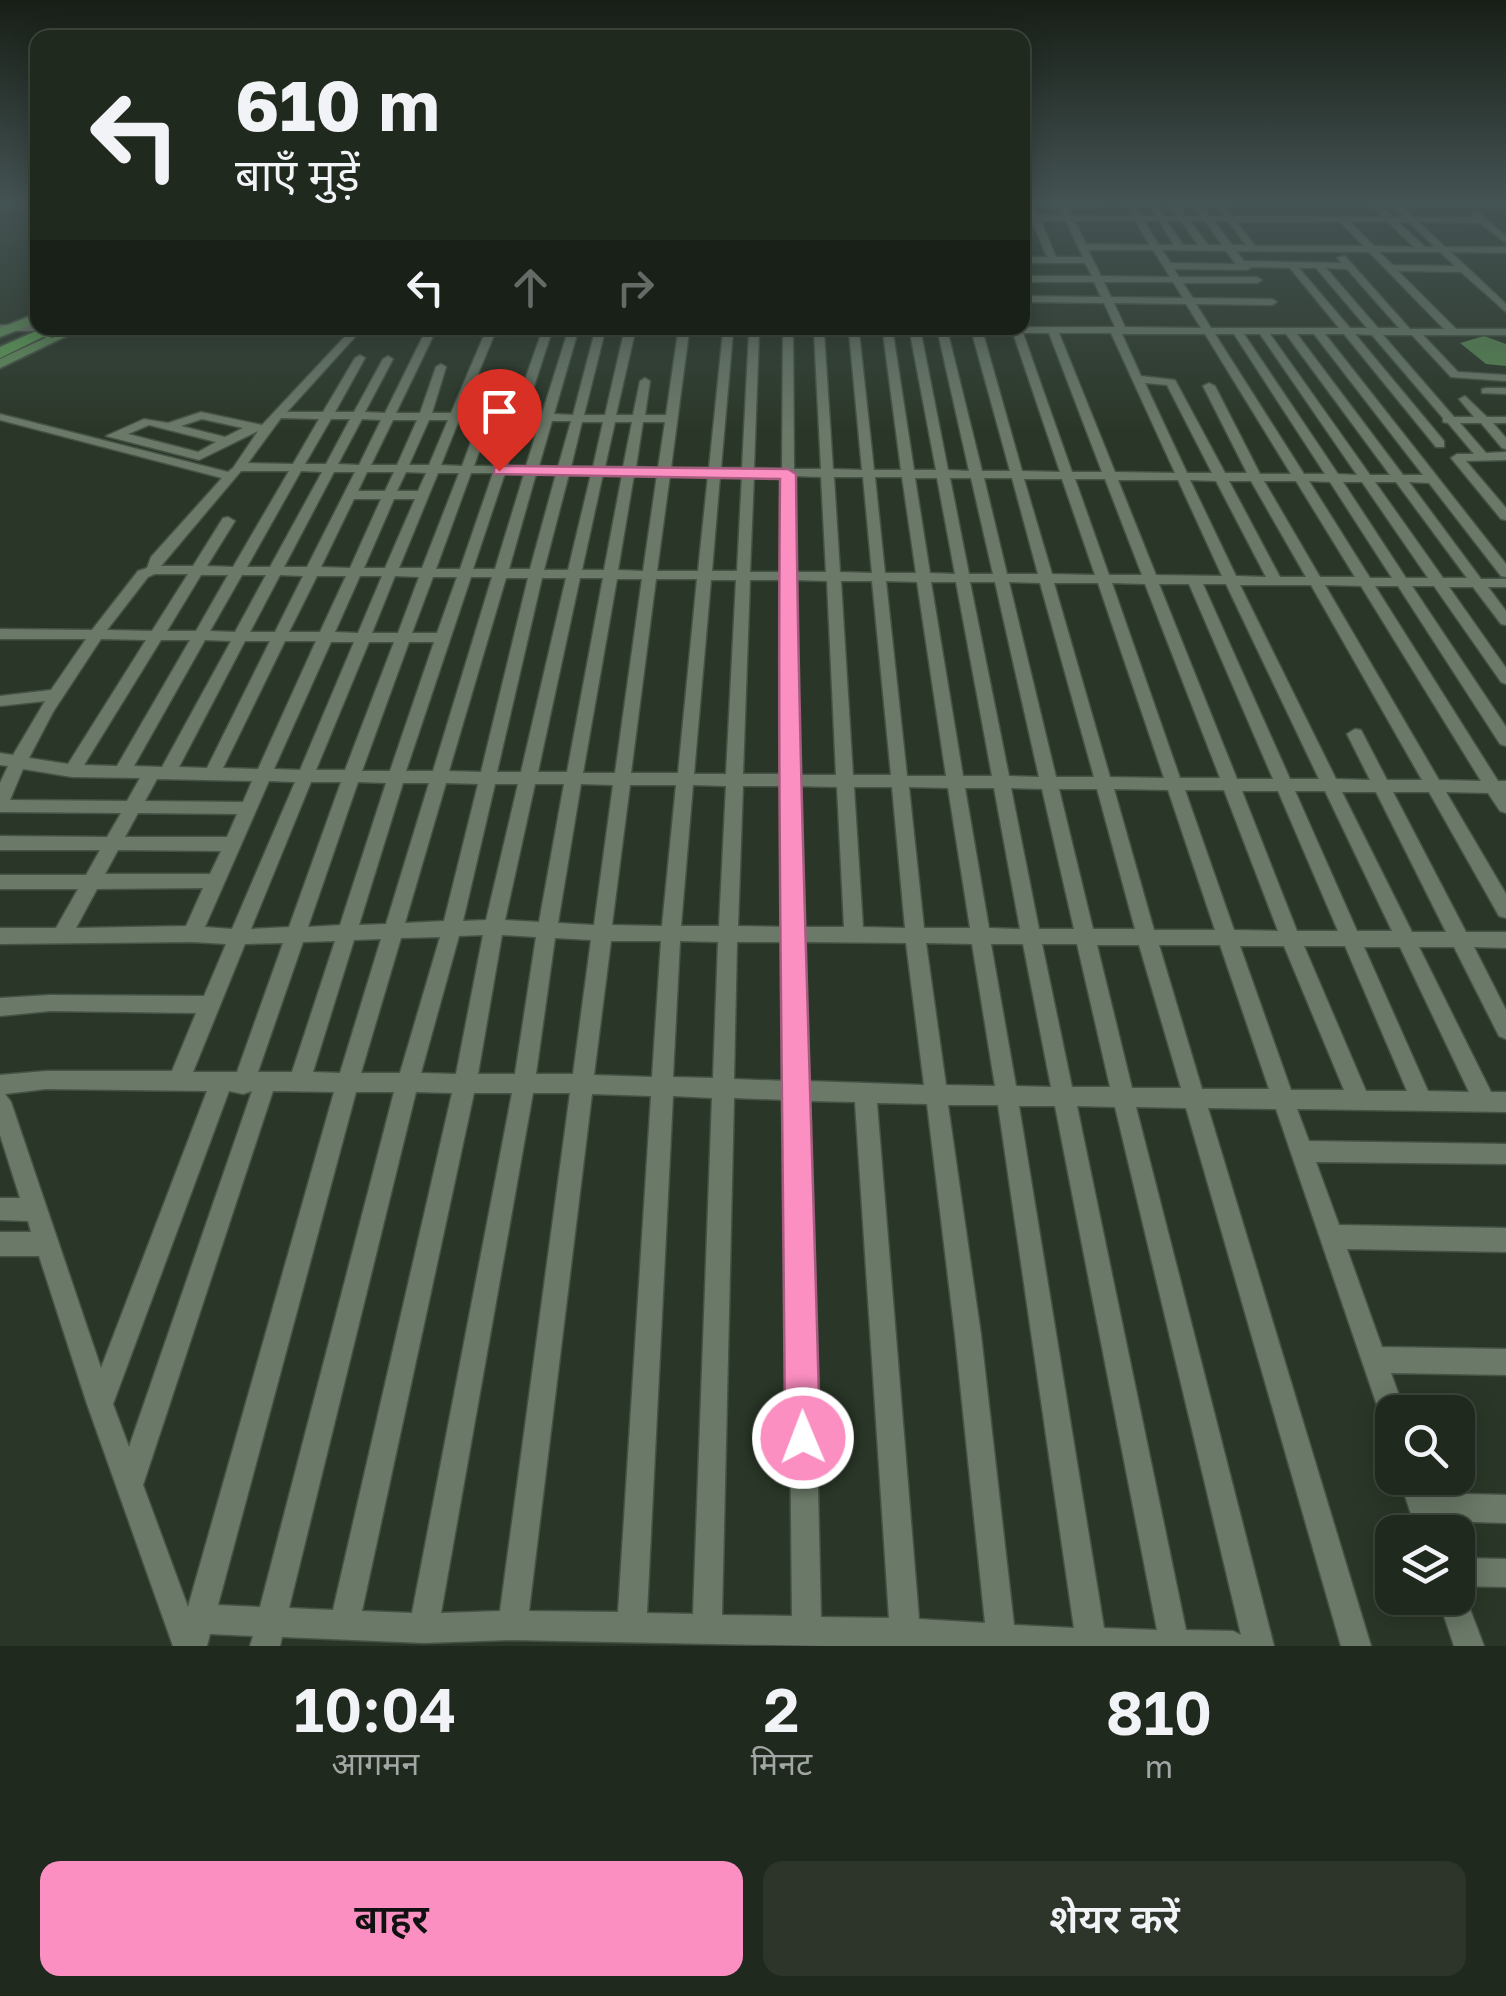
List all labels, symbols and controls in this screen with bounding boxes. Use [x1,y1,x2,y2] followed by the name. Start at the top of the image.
[235,62,440,146] text: 610 m
[70,70,200,200] icon: left
[235,147,359,201] text: बाएँ मुड़ें
[398,260,453,315] icon: left
[503,260,558,315] icon: ahead
[608,260,663,315] icon: right
[457,369,542,472] pin
[472,384,527,439] icon: arrive
[751,1386,855,1490] position arrow
[1375,1395,1475,1615] map controls
[1375,1395,1475,1495] button: search
[1375,1515,1475,1615] button: layers
[294,1673,457,1745] text: 10:04
[763,1673,799,1745] text: 2
[1106,1676,1212,1748] text: 810
[332,1744,419,1782] text: आगमन
[751,1744,812,1782] text: मिनट
[1145,1747,1173,1785] text: m
[40,1861,743,1976] button: बाहर
[763,1861,1466,1976] button: शेयर करें

